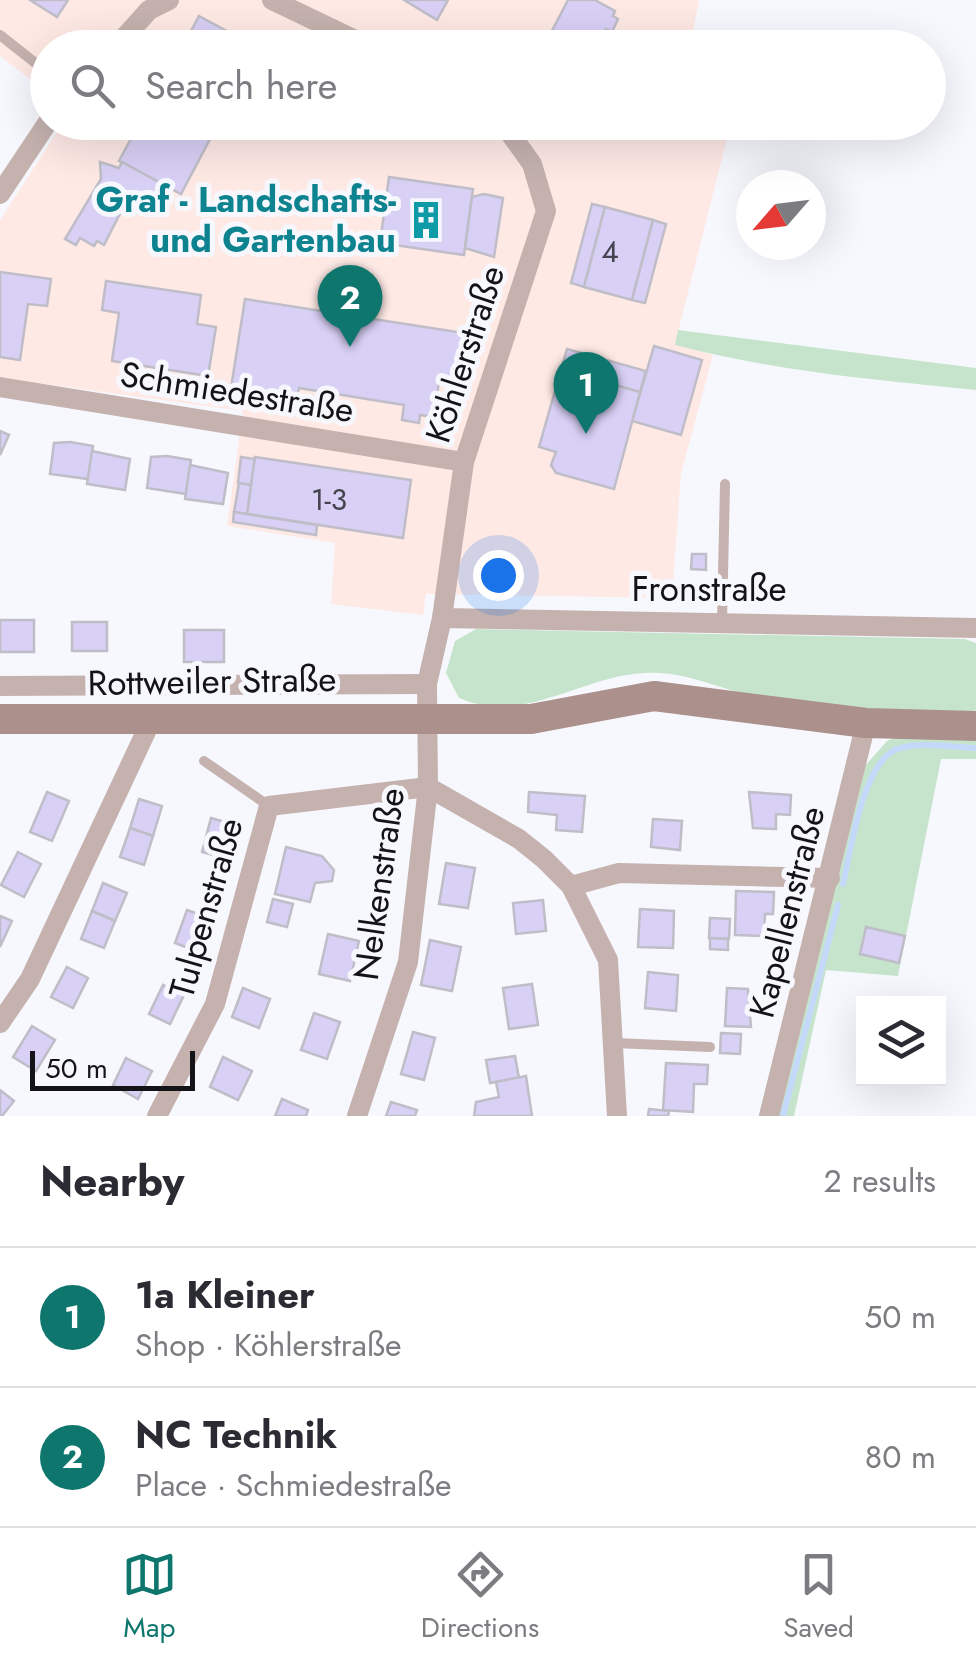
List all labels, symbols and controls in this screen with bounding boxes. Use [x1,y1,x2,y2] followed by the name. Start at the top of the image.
[30,30,946,140] search box
[65,58,120,113] icon: search
[145,58,337,113] text: Search here
[736,170,826,260] north arrow
[95,175,396,265] place label: Graf - Landschafts- und Gartenbau
[405,199,447,241] building icon: Graf - Landschafts- und Gartenbau
[601,230,619,273] house number: 4
[413,259,517,449] street label: Köhlerstraße
[318,264,382,347] pin: 2
[117,349,357,435] street label: Schmiedestraße
[554,352,618,434] pin: 1
[311,478,347,521] house number: 1-3
[473,550,524,601] your location
[632,564,786,614] street label: Fronstraße
[87,654,337,708] street label: Rottweiler Straße
[341,785,417,983] street label: Nelkenstraße
[737,801,837,1023] street label: Kapellenstraße
[156,812,256,1004] street label: Tulpenstraße
[856,996,946,1086] map controls
[856,996,946,1086] button: layers
[30,1046,195,1090] scale bar
[45,1048,108,1089] text: 50 m
[40,1151,184,1212] text: Nearby
[824,1158,936,1204] text: 2 results
[135,1267,315,1322] text: 1a Kleiner
[64,1294,81,1340] text: 1
[864,1294,936,1340] text: 50 m
[135,1322,402,1368] text: Shop · Köhlerstraße
[135,1407,337,1462] text: NC Technik
[62,1434,83,1480] text: 2
[865,1434,936,1480] text: 80 m
[135,1462,451,1508] text: Place · Schmiedestraße
[122,1547,177,1648] tab: Map
[421,1547,539,1648] tab: Directions
[783,1547,854,1648] tab: Saved

